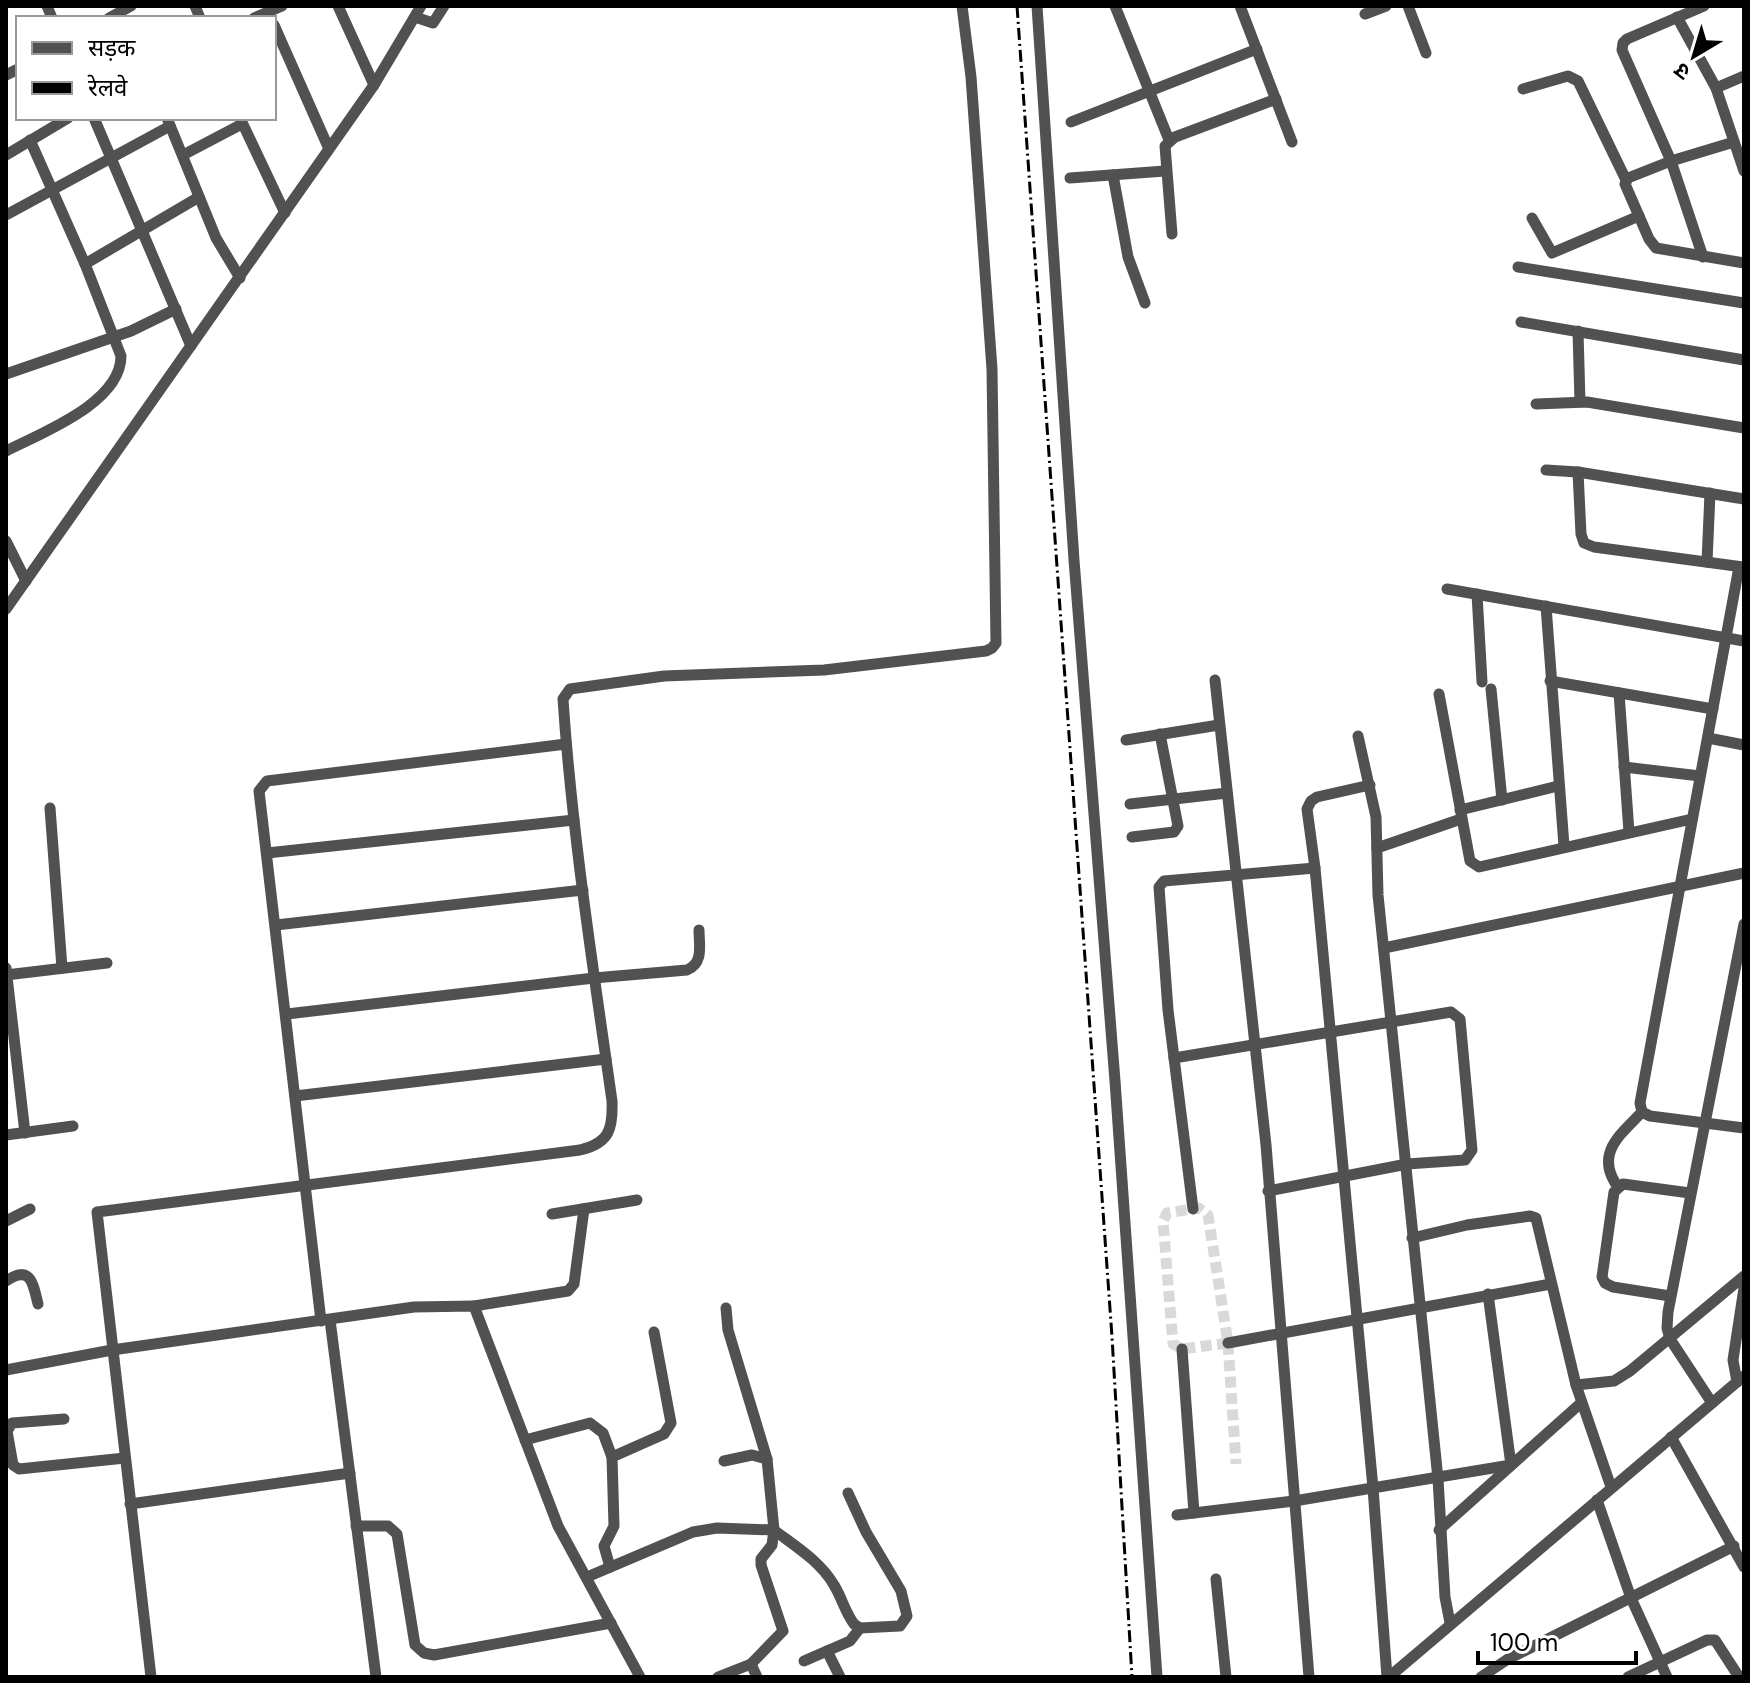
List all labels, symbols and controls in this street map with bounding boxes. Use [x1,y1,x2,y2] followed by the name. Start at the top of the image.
[16,16,276,120] legend
[1654,16,1734,96] north arrow
[88,32,136,63] text: सड़क
[1667,55,1696,87] text: उ
[87,72,128,103] text: रेलवे
[1478,1615,1636,1665] scale bar
[1490,1627,1558,1658] text: 100 m

